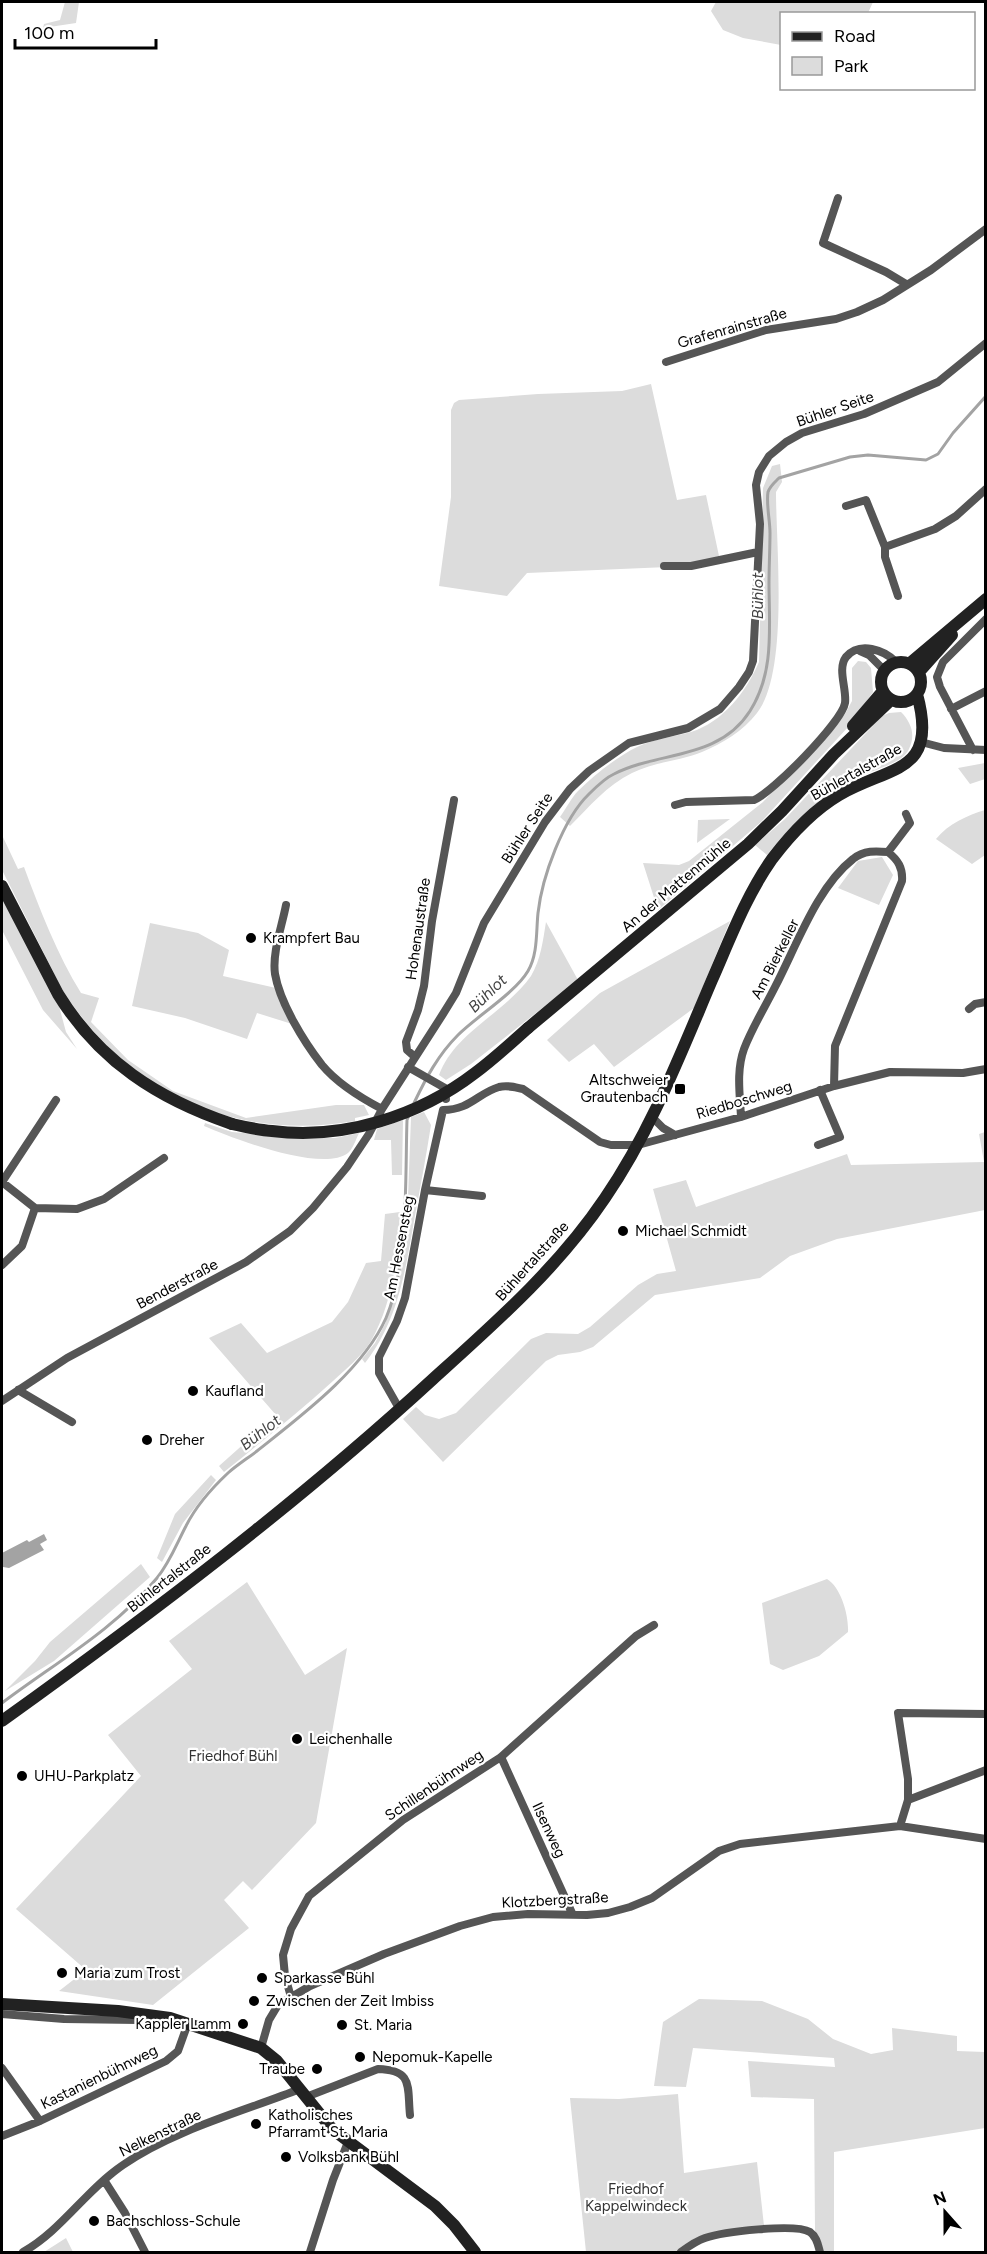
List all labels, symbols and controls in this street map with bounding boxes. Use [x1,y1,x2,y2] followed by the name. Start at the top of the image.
[15,12,156,50] scale bar
[780,12,975,90] legend
[24,22,74,44] text: 100 m
[834,25,875,47] text: Road
[834,55,869,77] text: Park
[675,304,789,352] street label: Grafenrainstraße
[794,387,876,431] street label: Bühler Seite
[748,572,767,619] water label: Bühlot
[807,740,905,804] street label: Bühlertalstraße
[497,789,557,867] street label: Bühler Seite
[618,834,734,936] street label: An der Mattenmühle
[402,877,434,981] street label: Hohenaustraße
[747,916,803,1002] street label: Am Bierkeller
[263,929,360,947] place label: Krampfert Bau
[244,931,258,945] marker: Krampfert Bau
[464,970,511,1016] water label: Bühlot
[580,1071,668,1106] place label: Altschweier Grautenbach
[694,1077,794,1123] street label: Riedboschweg
[673,1082,687,1096] marker: Altschweier Grautenbach
[380,1194,418,1302] street label: Am Hessensteg
[491,1217,573,1305] street label: Bühlertalstraße
[635,1222,747,1240] place label: Michael Schmidt
[616,1224,630,1238] marker: Michael Schmidt
[133,1255,221,1313] street label: Benderstraße
[205,1382,264,1400] place label: Kaufland
[186,1384,200,1398] marker: Kaufland
[236,1410,285,1454] water label: Bühlot
[159,1431,204,1449] place label: Dreher
[140,1433,154,1447] marker: Dreher
[124,1540,214,1616] street label: Bühlertalstraße
[309,1730,392,1748] place label: Leichenhalle
[290,1732,304,1746] marker: Leichenhalle
[381,1745,487,1825] street label: Schillenbühnweg
[188,1747,278,1765] park label: Friedhof Bühl
[34,1767,134,1785] place label: UHU-Parkplatz
[15,1769,29,1783] marker: UHU-Parkplatz
[528,1799,570,1861] street label: Ilsenweg
[501,1888,609,1912] street label: Klotzbergstraße
[74,1964,181,1982] place label: Maria zum Trost
[55,1966,69,1980] marker: Maria zum Trost
[274,1969,375,1987] place label: Sparkasse Bühl
[255,1971,269,1985] marker: Sparkasse Bühl
[266,1992,434,2010] place label: Zwischen der Zeit Imbiss
[247,1994,261,2008] marker: Zwischen der Zeit Imbiss
[135,2015,231,2033] place label: Kappler Lamm
[354,2016,412,2034] place label: St. Maria
[236,2017,250,2031] marker: Kappler Lamm
[335,2018,349,2032] marker: St. Maria
[38,2041,160,2113] street label: Kastanienbühnweg
[372,2048,493,2066] place label: Nepomuk-Kapelle
[353,2050,367,2064] marker: Nepomuk-Kapelle
[259,2060,305,2078] place label: Traube
[310,2062,324,2076] marker: Traube
[116,2105,204,2161] street label: Nelkenstraße
[268,2106,388,2141] place label: Katholisches Pfarramt St. Maria
[249,2117,263,2131] marker: Katholisches Pfarramt St. Maria
[298,2148,399,2166] place label: Volksbank Bühl
[279,2150,293,2164] marker: Volksbank Bühl
[585,2180,688,2215] park label: Friedhof Kappelwindeck
[915,2182,975,2242] north arrow
[931,2187,949,2210] text: N
[106,2212,241,2230] place label: Bachschloss-Schule
[87,2214,101,2228] marker: Bachschloss-Schule

